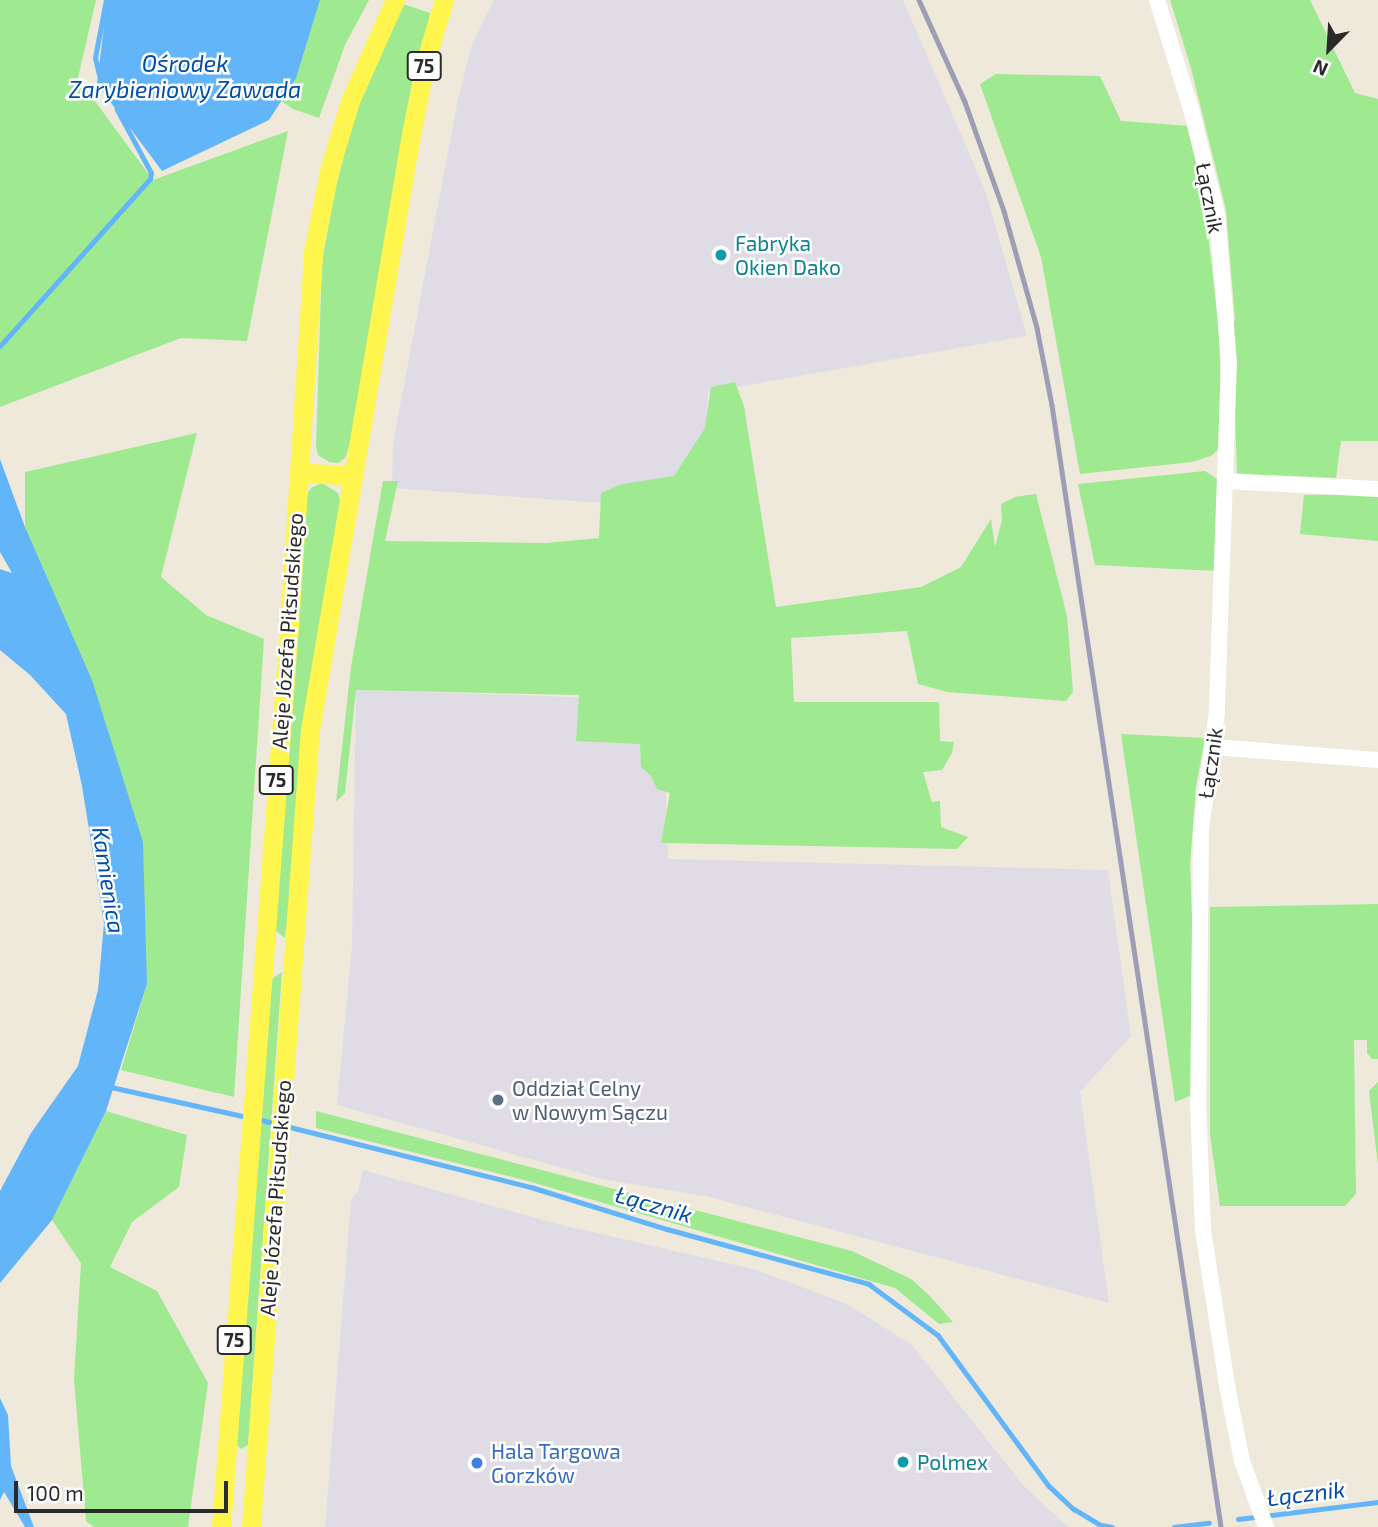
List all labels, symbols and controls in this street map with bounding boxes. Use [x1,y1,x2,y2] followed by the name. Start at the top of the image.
[1294,14,1364,84] north arrow
[69,49,301,103] water label: Ośrodek Zarybieniowy Zawada
[406,50,442,82] road number: 75
[1309,55,1331,82] text: N
[1191,160,1229,236] street label: Łącznik
[735,230,841,280] place label: Fabryka Okien Dako
[713,247,729,263] marker: Fabryka Okien Dako
[266,512,308,750] street label: Aleje Józefa Piłsudskiego
[1193,726,1227,800] street label: Łącznik
[258,764,294,796] road number: 75
[87,825,131,935] water label: Kamienica
[512,1075,668,1125] place label: Oddział Celny w Nowym Sączu
[254,1079,296,1317] street label: Aleje Józefa Piłsudskiego
[490,1092,506,1108] marker: Oddział Celny w Nowym Sączu
[612,1180,696,1228] water label: Łącznik
[216,1324,252,1356] road number: 75
[491,1438,621,1488] place label: Hala Targowa Gorzków
[917,1449,988,1475] place label: Polmex
[895,1454,911,1470] marker: Polmex
[469,1455,485,1471] marker: Hala Targowa Gorzków
[18,1468,231,1512] scale bar
[1265,1475,1347,1511] water label: Łącznik
[27,1480,84,1505] text: 100 m

